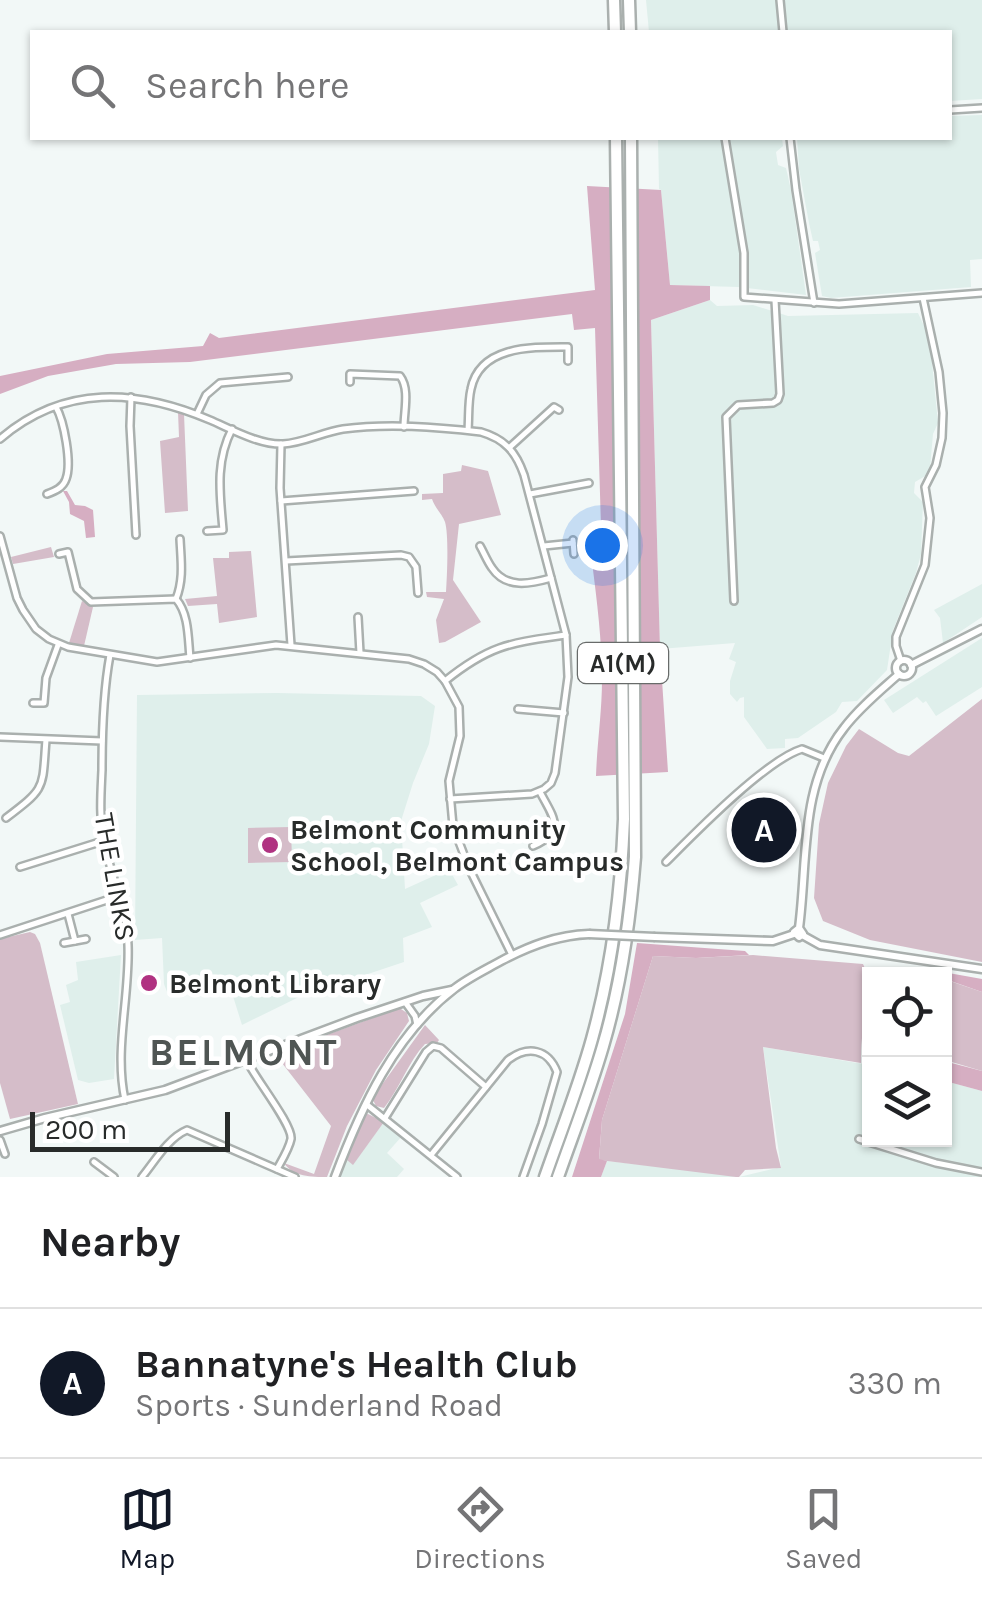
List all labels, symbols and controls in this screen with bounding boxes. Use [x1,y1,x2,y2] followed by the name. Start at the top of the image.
[30,30,952,140] search box
[65,58,120,113] icon: search
[145,63,349,108] text: Search here
[577,520,628,571] your location
[578,643,668,683] road number: A1(M)
[732,792,796,868] pin: A
[88,811,142,943] street label: THE LINKS
[290,813,624,878] place label: Belmont Community School, Belmont Campus
[259,834,281,856] marker: Belmont Community School, Belmont Campus
[169,967,381,1000] place label: Belmont Library
[862,967,952,1147] map controls
[862,967,952,1057] button: locate
[138,972,160,994] marker: Belmont Library
[149,1030,339,1075] district label: BELMONT
[862,1057,952,1147] button: layers
[30,1107,230,1152] scale bar
[45,1113,127,1146] text: 200 m
[40,1217,180,1267] text: Nearby
[135,1342,578,1387] text: Bannatyne's Health Club
[62,1365,83,1402] text: A
[848,1365,942,1402] text: 330 m
[135,1387,503,1424] text: Sports · Sunderland Road
[120,1482,175,1575] tab: Map
[414,1482,546,1575] tab: Directions
[785,1482,862,1575] tab: Saved

